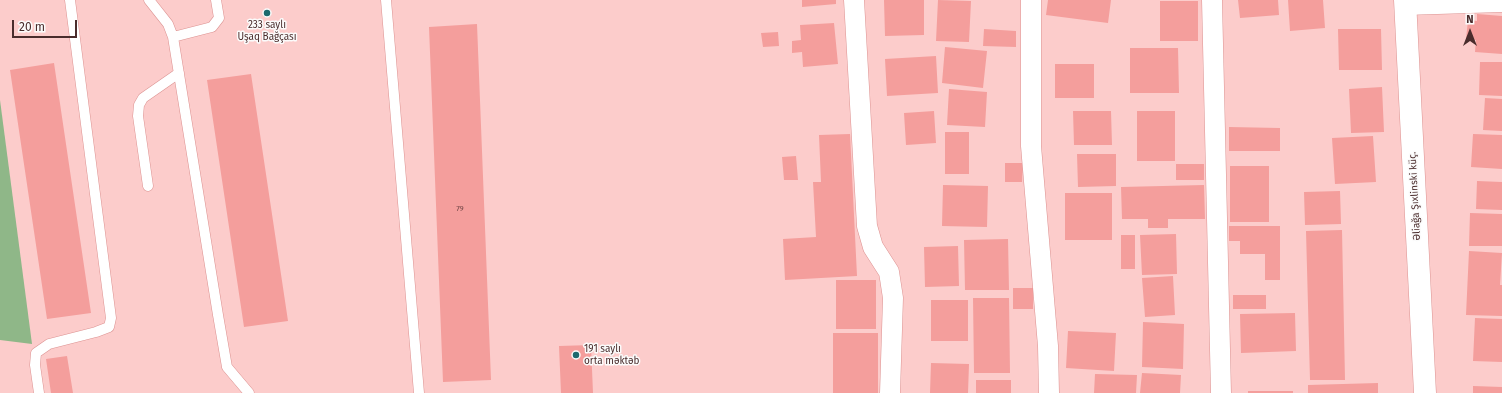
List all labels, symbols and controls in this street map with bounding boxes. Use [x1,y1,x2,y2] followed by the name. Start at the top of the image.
[262,8,272,18] marker: 233 saylı Uşaq Bağçası
[14,12,79,38] scale bar
[1450,12,1490,52] north arrow
[1466,13,1474,26] text: N
[237,19,297,42] place label: 233 saylı Uşaq Bağçası
[19,20,45,34] text: 20 m
[1407,151,1423,241] street label: Əliağa Şıxlinski küç.
[456,204,464,214] house number: 79
[584,343,639,366] place label: 191 saylı orta məktəb
[571,350,581,360] marker: 191 saylı orta məktəb

